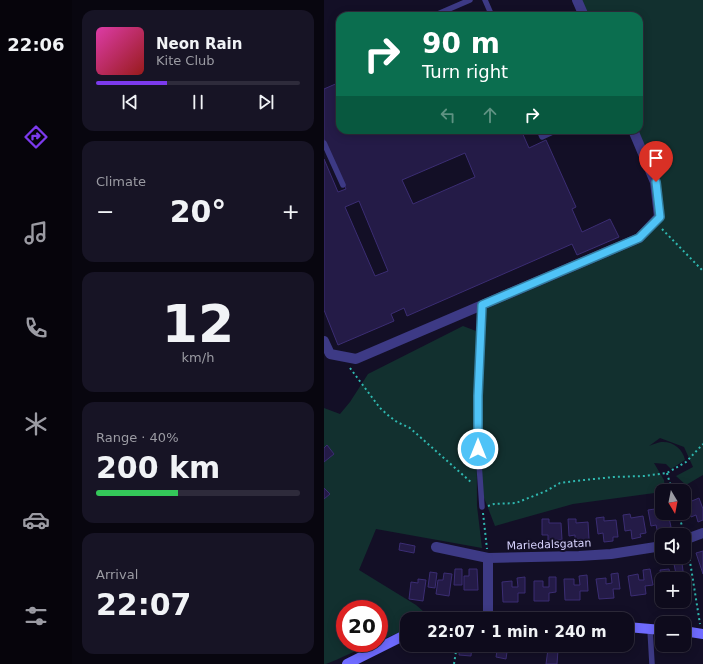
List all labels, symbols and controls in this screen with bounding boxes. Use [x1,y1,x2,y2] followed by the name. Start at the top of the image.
[422,27,500,60] text: 90 m
[356,28,408,80] icon: right
[7,34,65,55] text: 22:06
[156,35,242,53] text: Neon Rain
[156,53,215,68] text: Kite Club
[422,61,508,82] text: Turn right
[119,91,141,113] icon: previous
[187,91,209,113] icon: pause
[255,91,277,113] icon: next
[437,104,459,126] icon: left
[479,104,501,126] icon: ahead
[521,104,543,126] icon: right
[22,123,50,151] icon: directions
[639,141,673,182] pin
[645,147,667,169] icon: arrive
[96,174,146,189] text: Climate
[170,194,226,229] text: 20°
[96,199,114,224] text: −
[282,199,300,224] text: +
[22,219,50,247] icon: music
[162,294,234,354] text: 12
[22,314,50,342] icon: phone
[182,350,214,365] text: km/h
[22,410,50,438] icon: climate
[457,428,499,470] position arrow
[96,430,179,445] text: Range · 40%
[96,450,220,485] text: 200 km
[655,484,691,520] north arrow
[655,484,691,652] map controls
[22,506,50,534] icon: car
[655,528,691,564] button: sound
[506,537,592,552] street label: Mariedalsgatan
[96,567,138,582] text: Arrival
[655,572,691,608] button: +
[96,587,192,622] text: 22:07
[336,600,388,652] speed limit sign: 20
[22,602,50,630] icon: filters
[655,616,691,652] button: −
[427,623,607,641] text: 22:07 · 1 min · 240 m

